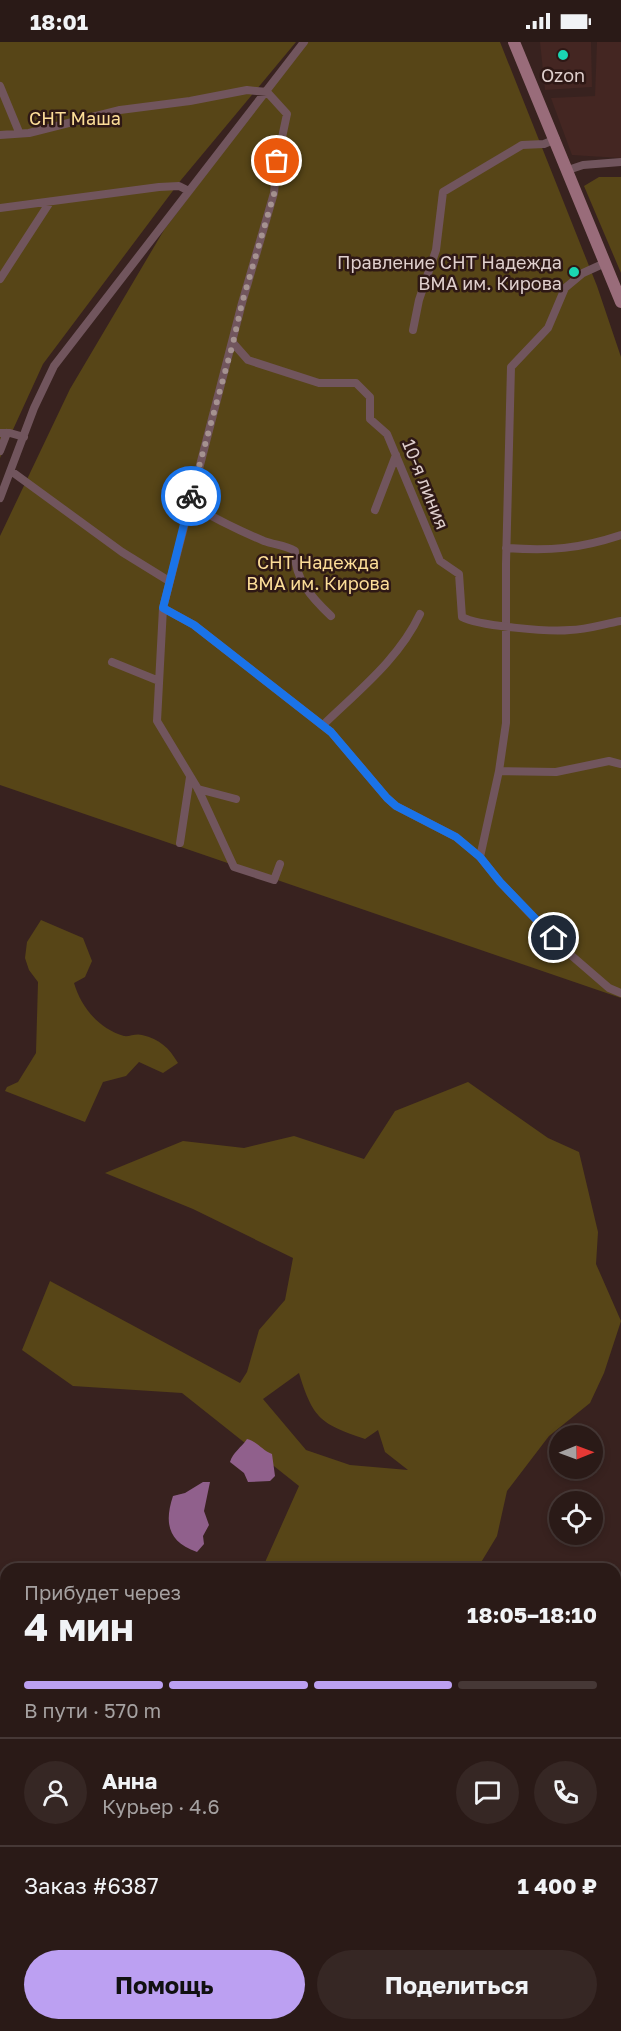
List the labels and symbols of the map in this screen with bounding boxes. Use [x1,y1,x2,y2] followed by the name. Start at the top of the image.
[556,48,570,62] marker: Ozon
[541,64,585,86] place label: Ozon
[29,107,121,129] park label: СНТ Маша
[251,135,302,186] pin
[337,251,562,294] place label: Правление СНТ Надежда ВМА им. Кирова
[567,265,581,279] marker: Правление СНТ Надежда ВМА им. Кирова
[398,436,454,532] street label: 10-я линия
[161,466,221,526] courier
[246,551,390,594] park label: СНТ Надежда ВМА им. Кирова
[528,912,579,963] pin
[549,1425,603,1479] north arrow

